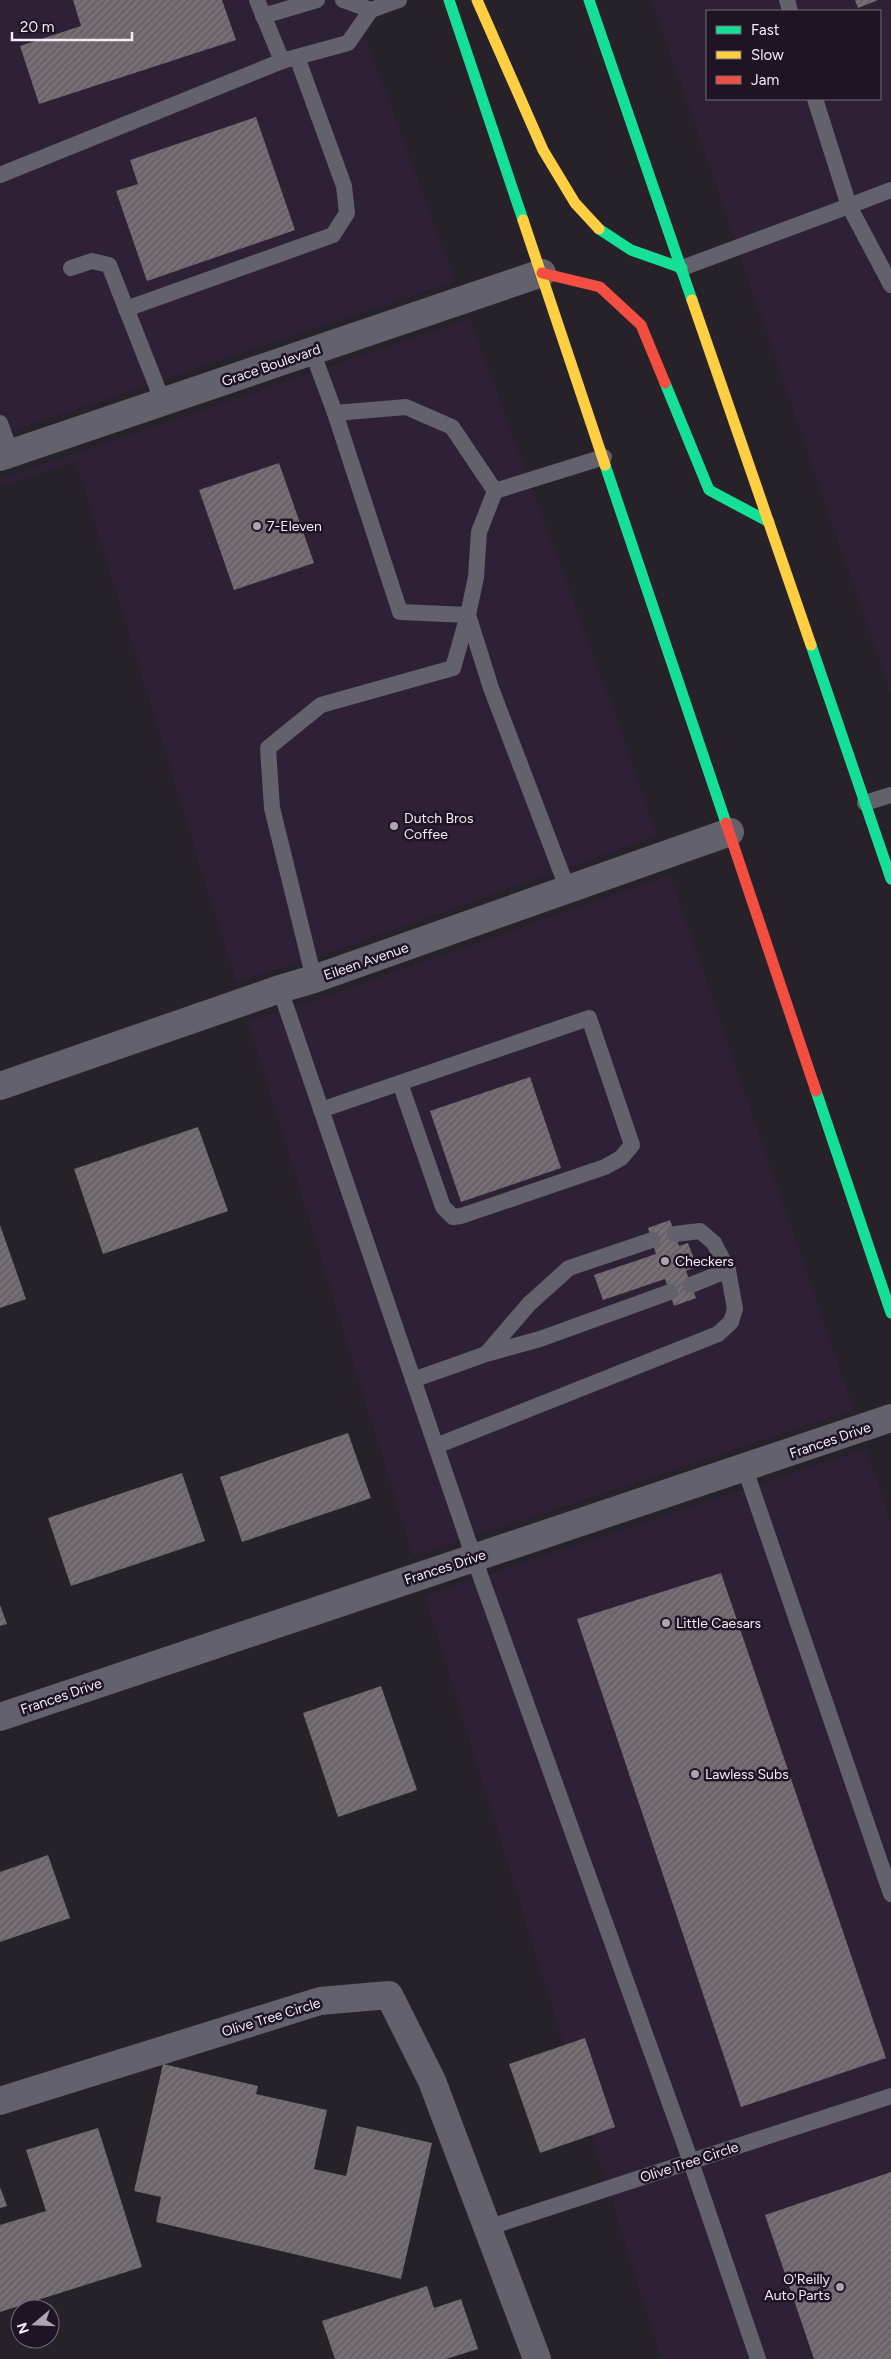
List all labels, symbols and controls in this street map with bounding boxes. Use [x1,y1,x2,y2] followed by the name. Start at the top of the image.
[12,10,132,42] scale bar
[706,10,881,100] legend
[20,18,54,36] text: 20 m
[751,21,780,39] text: Fast
[751,46,784,64] text: Slow
[751,71,779,89] text: Jam
[220,341,323,390] street label: Grace Boulevard
[267,518,322,535] place label: 7-Eleven
[251,520,263,532] marker: 7-Eleven
[404,810,473,843] place label: Dutch Bros Coffee
[388,820,400,832] marker: Dutch Bros Coffee
[322,939,411,984] street label: Eileen Avenue
[675,1253,734,1270] place label: Checkers
[659,1255,671,1267] marker: Checkers
[787,1419,873,1462] street label: Frances Drive
[402,1546,488,1589] street label: Frances Drive
[676,1615,761,1632] place label: Little Caesars
[660,1617,672,1629] marker: Little Caesars
[18,1675,104,1718] street label: Frances Drive
[705,1766,789,1783] place label: Lawless Subs
[689,1768,701,1780] marker: Lawless Subs
[220,1994,323,2041] street label: Olive Tree Circle
[638,2138,741,2186] street label: Olive Tree Circle
[764,2271,831,2304] place label: O'Reilly Auto Parts
[834,2281,846,2293] marker: O'Reilly Auto Parts
[10,2299,60,2349] north arrow
[13,2320,33,2336] text: N

